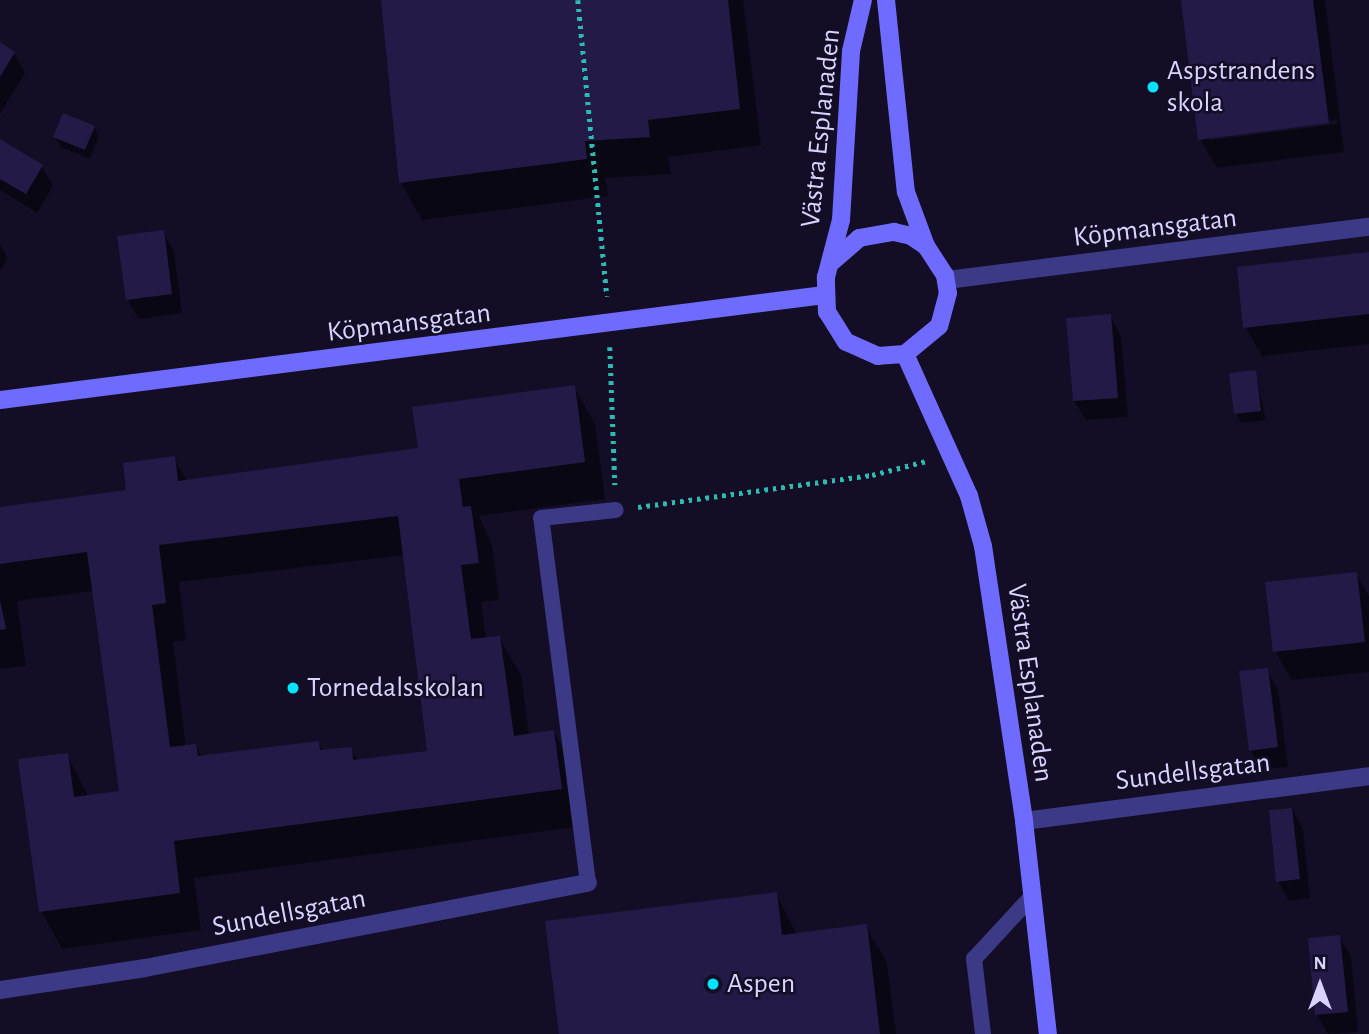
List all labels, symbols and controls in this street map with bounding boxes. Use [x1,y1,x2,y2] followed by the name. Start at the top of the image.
[794,27,848,229] street label: Västra Esplanaden
[1167,54,1315,120] place label: Aspstrandens skola
[1145,79,1161,95] marker: Aspstrandens skola
[1071,201,1239,255] street label: Köpmansgatan
[325,296,493,350] street label: Köpmansgatan
[999,582,1061,784] street label: Västra Esplanaden
[307,671,484,705] place label: Tornedalsskolan
[285,680,301,696] marker: Tornedalsskolan
[1114,746,1272,798] street label: Sundellsgatan
[209,882,369,944] street label: Sundellsgatan
[1285,950,1355,1020] north arrow
[1313,954,1327,973] text: N
[727,967,795,1001] place label: Aspen
[705,976,721,992] marker: Aspen

